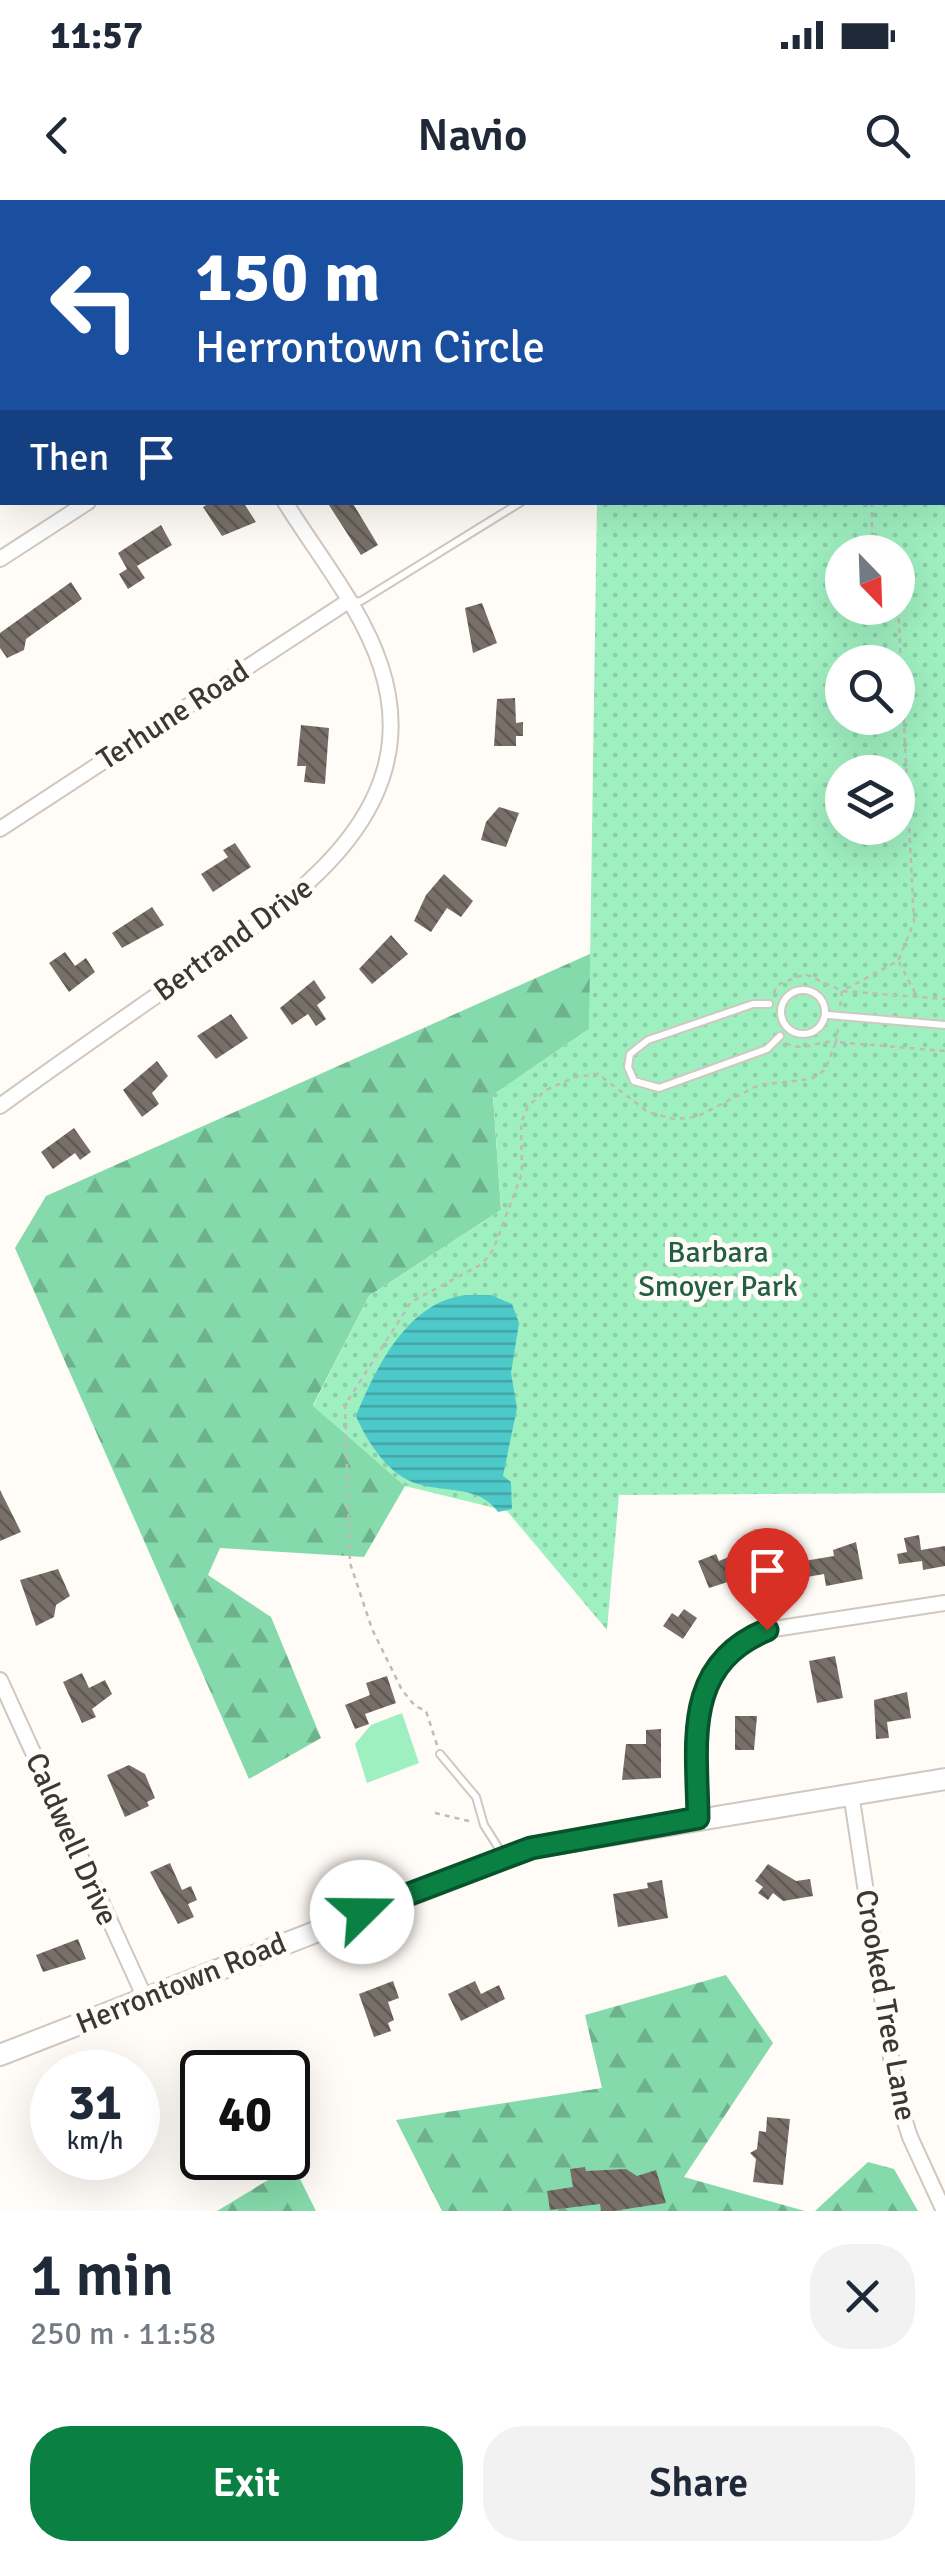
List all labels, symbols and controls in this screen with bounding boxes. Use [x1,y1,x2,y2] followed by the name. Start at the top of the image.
[50,12,143,59] text: 11:57
[30,108,85,163] icon: back
[418,108,527,163] text: Navio
[860,108,915,163] icon: search
[195,234,380,320] text: 150 m
[30,240,160,370] icon: left
[195,320,545,375] text: Herrontown Circle
[129,430,184,485] icon: arrive
[30,434,109,481] text: Then
[825,535,915,625] north arrow
[825,535,915,845] map controls
[825,645,915,735] button: search
[91,653,256,778] street label: Terhune Road
[825,755,915,845] button: layers
[147,869,320,1009] street label: Bertrand Drive
[638,1234,798,1305] park label: Barbara Smoyer Park
[725,1528,810,1631] pin
[740,1543,795,1598] icon: arrive
[17,1747,126,1931] street label: Caldwell Drive
[310,1860,414,1964] position arrow
[847,1887,924,2124] street label: Crooked Tree Lane
[71,1925,292,2042] street label: Herrontown Road
[180,2050,310,2180] speed limit sign: 40
[68,2072,122,2134] text: 31
[67,2125,123,2156] text: km/h
[30,2239,174,2313] text: 1 min
[810,2244,915,2349] button: close
[30,2314,216,2353] text: 250 m · 11:58
[30,2426,463,2541] button: Exit
[483,2426,915,2541] button: Share

